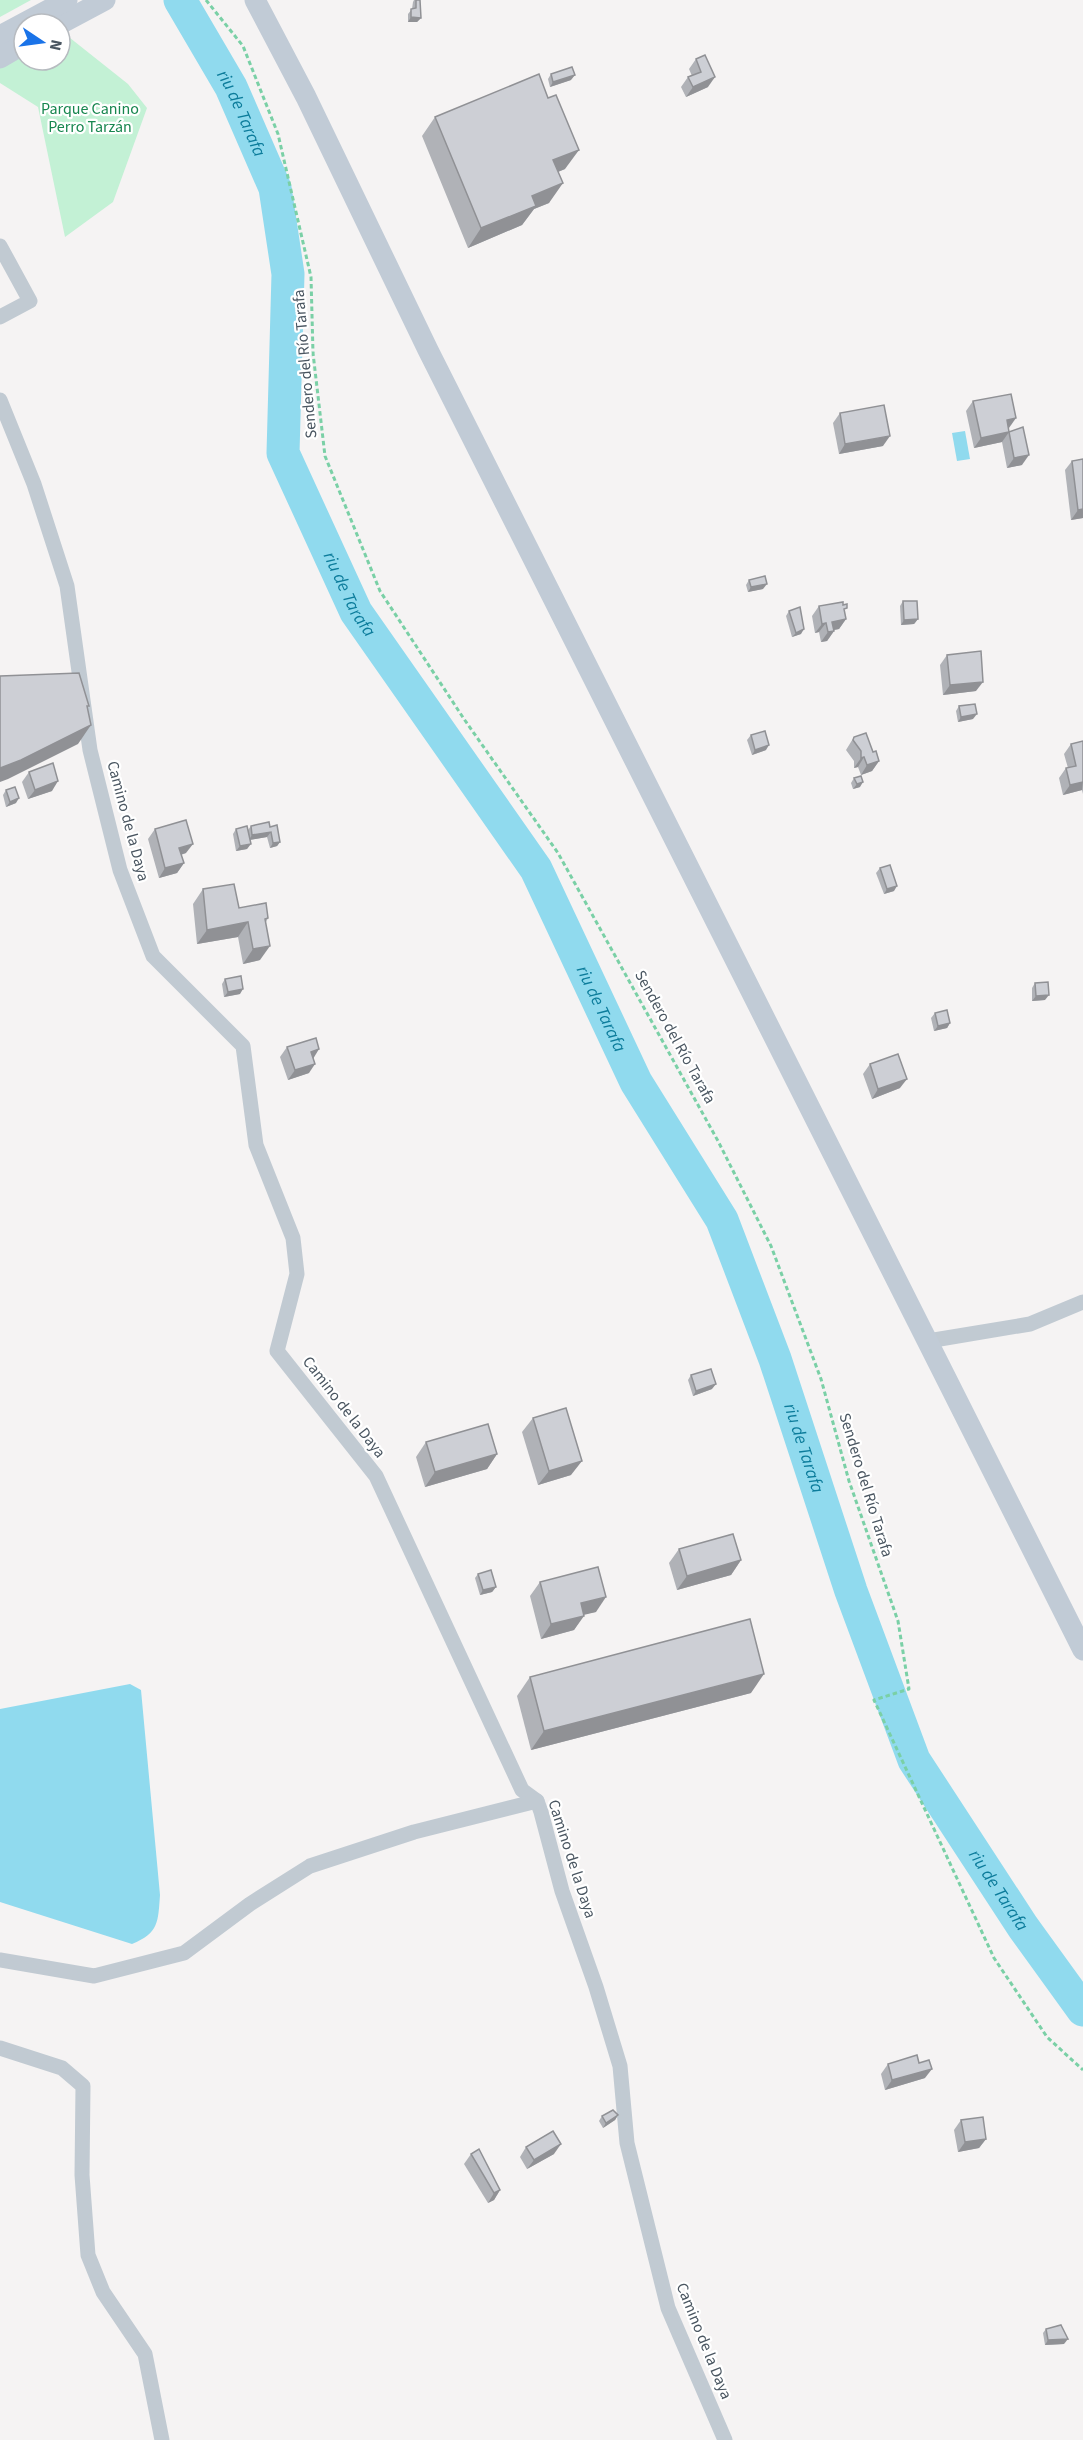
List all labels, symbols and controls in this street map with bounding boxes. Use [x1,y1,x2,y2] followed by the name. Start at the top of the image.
[12,12,72,72] north arrow
[44,37,68,53] text: N
[211,65,272,161] water label: riu de Tarafa
[41,98,139,138] park label: Parque Canino Perro Tarzán
[288,289,322,439] street label: Sendero del Río Tarafa
[317,547,382,642] water label: riu de Tarafa
[101,758,155,884] street label: Camino de la Daya
[570,961,633,1056] water label: riu de Tarafa
[629,966,721,1108] street label: Sendero del Río Tarafa
[297,1352,391,1462] street label: Camino de la Daya
[778,1400,831,1496] water label: riu de Tarafa
[834,1410,898,1560] street label: Sendero del Río Tarafa
[542,1797,602,1921] street label: Camino de la Daya
[963,1844,1035,1936] water label: riu de Tarafa
[671,2280,737,2402] street label: Camino de la Daya

